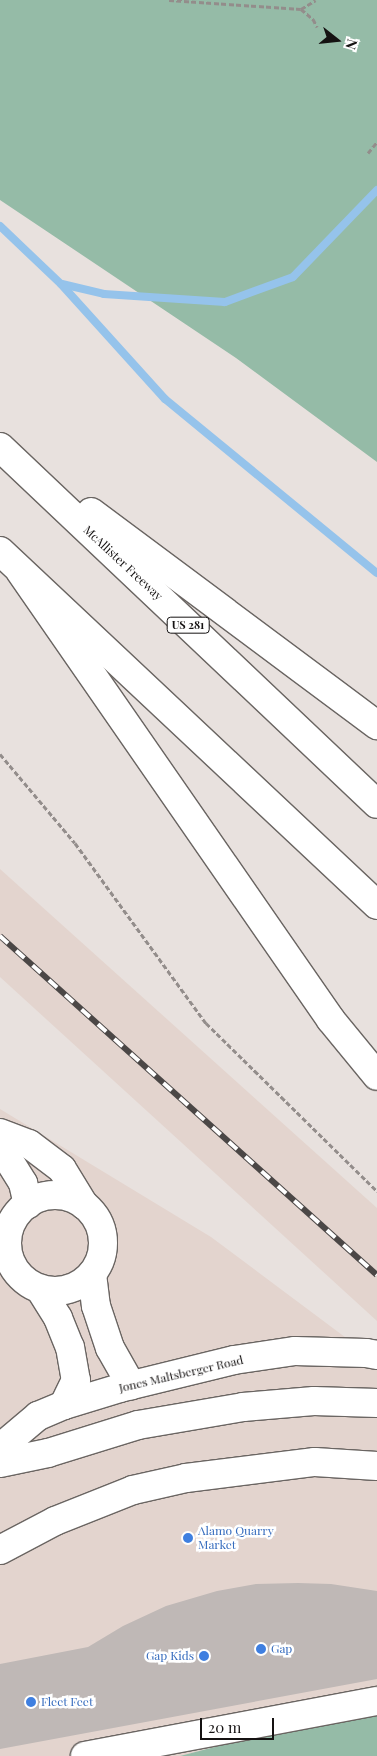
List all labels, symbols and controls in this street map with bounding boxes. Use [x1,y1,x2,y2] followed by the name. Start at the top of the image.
[312,15,362,65] north arrow
[341,37,362,52] text: N
[80,523,166,603] street label: McAllister Freeway
[166,616,210,634] road number: US 281
[117,1353,245,1395] street label: Jones Maltsberger Road
[198,1524,274,1552] place label: Alamo Quarry Market
[182,1532,194,1544] marker: Alamo Quarry Market
[271,1642,292,1656] place label: Gap
[255,1643,267,1655] marker: Gap
[146,1649,194,1663] place label: Gap Kids
[198,1650,210,1662] marker: Gap Kids
[41,1695,93,1709] place label: Fleet Feet
[25,1696,37,1708] marker: Fleet Feet
[202,1708,276,1740] scale bar
[208,1717,241,1737] text: 20 m

